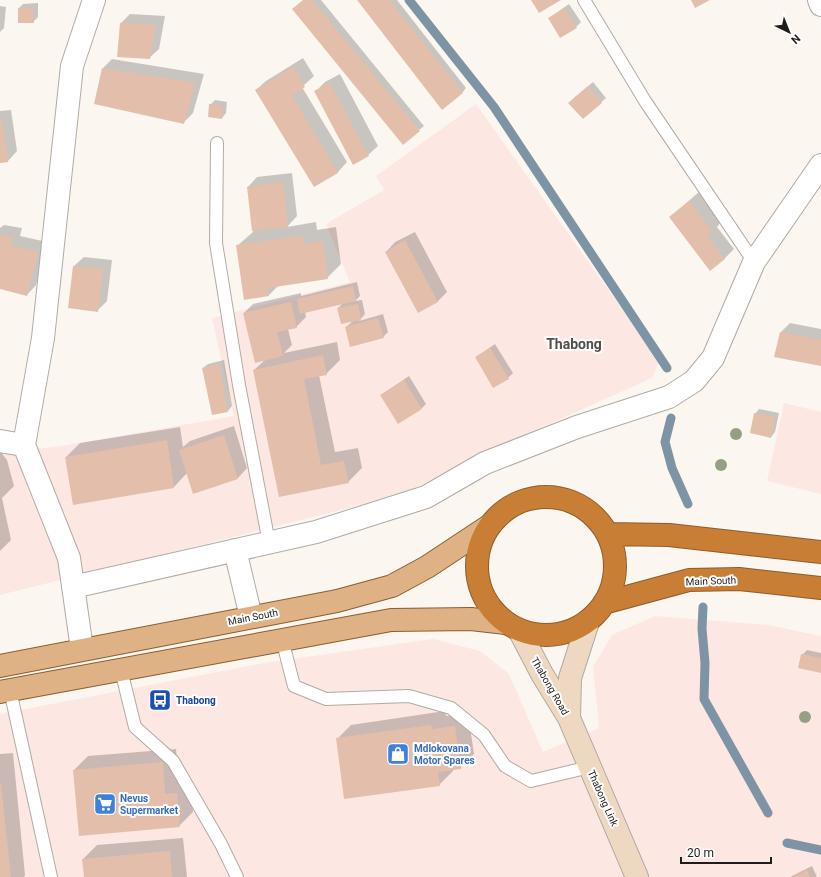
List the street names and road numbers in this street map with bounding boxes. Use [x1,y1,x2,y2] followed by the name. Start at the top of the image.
[686,575,736,587] street label: Main South
[227,607,279,627] street label: Main South
[529,655,571,717] street label: Thabong Road
[586,768,621,829] street label: Thabong Link

